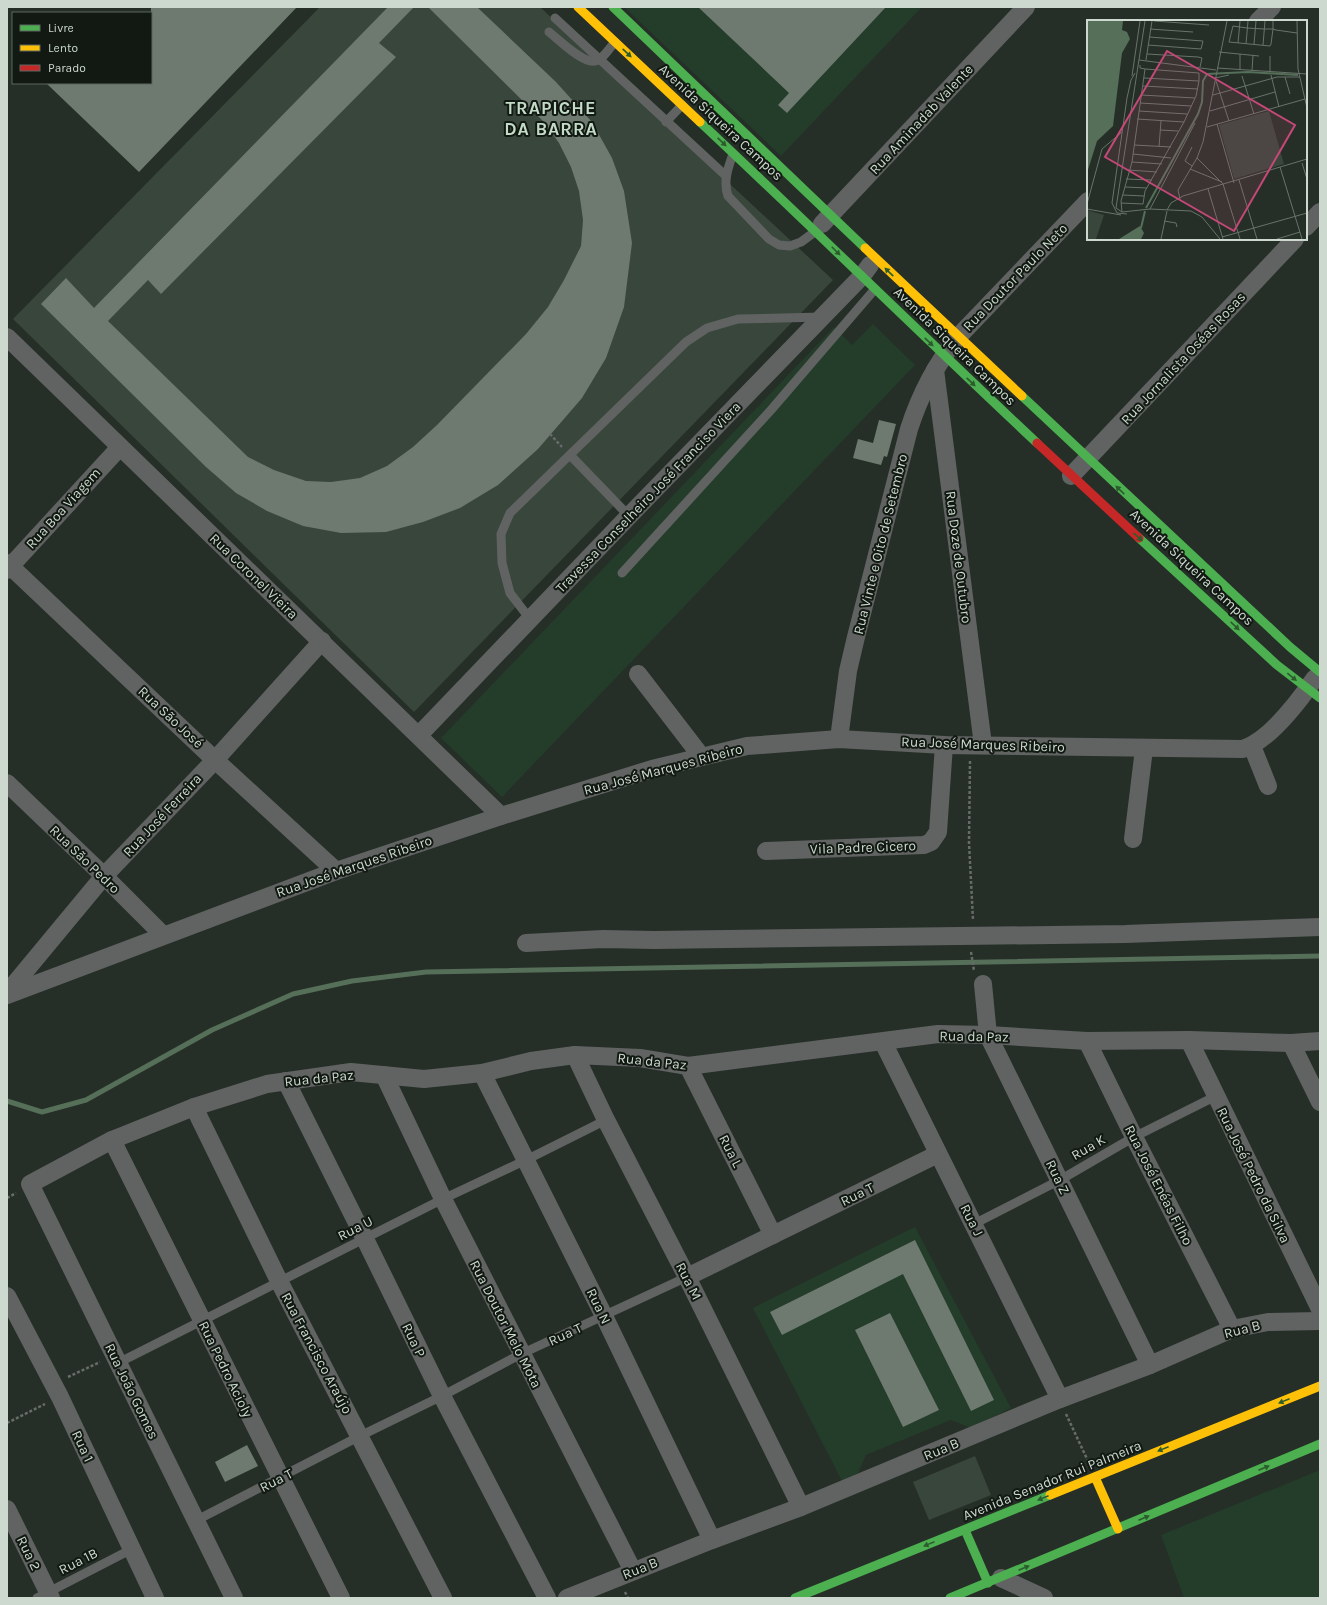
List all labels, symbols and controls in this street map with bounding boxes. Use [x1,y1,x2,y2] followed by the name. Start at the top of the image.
[12,12,152,84] legend
[1087,20,1307,240] inset map
[48,21,74,35] text: Livre
[48,41,78,55] text: Lento
[622,48,632,58] one-way arrow
[655,60,786,184] street label: Avenida Siqueira Campos
[48,61,86,75] text: Parado
[866,61,977,178] street label: Rua Aminadab Valente
[504,97,598,140] district label: TRAPICHE DA BARRA
[717,137,727,147] one-way arrow
[959,220,1071,335] street label: Rua Doutor Paulo Neto
[832,246,841,256] one-way arrow
[884,267,894,277] one-way arrow
[890,284,1019,409] street label: Avenida Siqueira Campos
[1117,289,1249,428] street label: Rua Jornalista Oséas Rosas
[924,337,934,347] one-way arrow
[967,377,976,386] one-way arrow
[552,398,744,596] street label: Travessa Conselheiro José Franciso Viera
[850,452,911,636] street label: Rua Vinte e Oito de Setembro
[22,464,104,552] street label: Rua Boa Viagem
[1116,486,1125,495] one-way arrow
[942,490,975,624] street label: Rua Doze de Outubro
[1126,505,1257,629] street label: Avenida Siqueira Campos
[206,530,301,623] street label: Rua Coronel Vieira
[1133,533,1143,542] one-way arrow
[1230,621,1239,630] one-way arrow
[1287,673,1298,682] one-way arrow
[134,683,207,752] street label: Rua São José
[901,733,1065,756] street label: Rua José Marques Ribeiro
[582,740,744,799] street label: Rua José Marques Ribeiro
[119,770,205,860] street label: Rua José Ferreira
[46,822,123,897] street label: Rua São Pedro
[274,832,434,901] street label: Rua José Marques Ribeiro
[810,837,916,858] street label: Vila Padre Cicero
[939,1027,1009,1046] street label: Rua da Paz
[616,1049,687,1074] street label: Rua da Paz
[284,1066,355,1091] street label: Rua da Paz
[1213,1104,1294,1246] street label: Rua José Pedro da Silva
[1121,1122,1196,1248] street label: Rua José Enéas Filho
[1068,1131,1109,1164] street label: Rua K
[715,1132,746,1171] street label: Rua L
[1042,1157,1073,1197] street label: Rua Z
[838,1179,877,1210] street label: Rua T
[956,1201,987,1239] street label: Rua J
[335,1212,376,1244] street label: Rua U
[466,1257,545,1391] street label: Rua Doutor Melo Mota
[672,1260,705,1303] street label: Rua M
[583,1286,614,1327] street label: Rua N
[277,1290,356,1417] street label: Rua Francisco Araújo
[1222,1317,1262,1342] street label: Rua B
[195,1318,256,1421] street label: Rua Pedro Acioly
[546,1319,585,1350] street label: Rua T
[398,1320,429,1360] street label: Rua P
[101,1341,162,1442] street label: Rua João Gomes
[1277,1398,1289,1404] one-way arrow
[68,1428,97,1465] street label: Rua 1
[921,1434,961,1464] street label: Rua B
[960,1437,1144,1524] street label: Avenida Senador Rui Palmeira
[1157,1447,1169,1453] one-way arrow
[1258,1464,1270,1470] one-way arrow
[257,1465,296,1496] street label: Rua T
[1036,1496,1048,1502] one-way arrow
[1138,1515,1149,1521] one-way arrow
[13,1533,44,1573] street label: Rua 2
[923,1542,935,1548] one-way arrow
[56,1544,101,1578] street label: Rua 1B
[620,1554,660,1583] street label: Rua B
[1018,1565,1030,1571] one-way arrow

